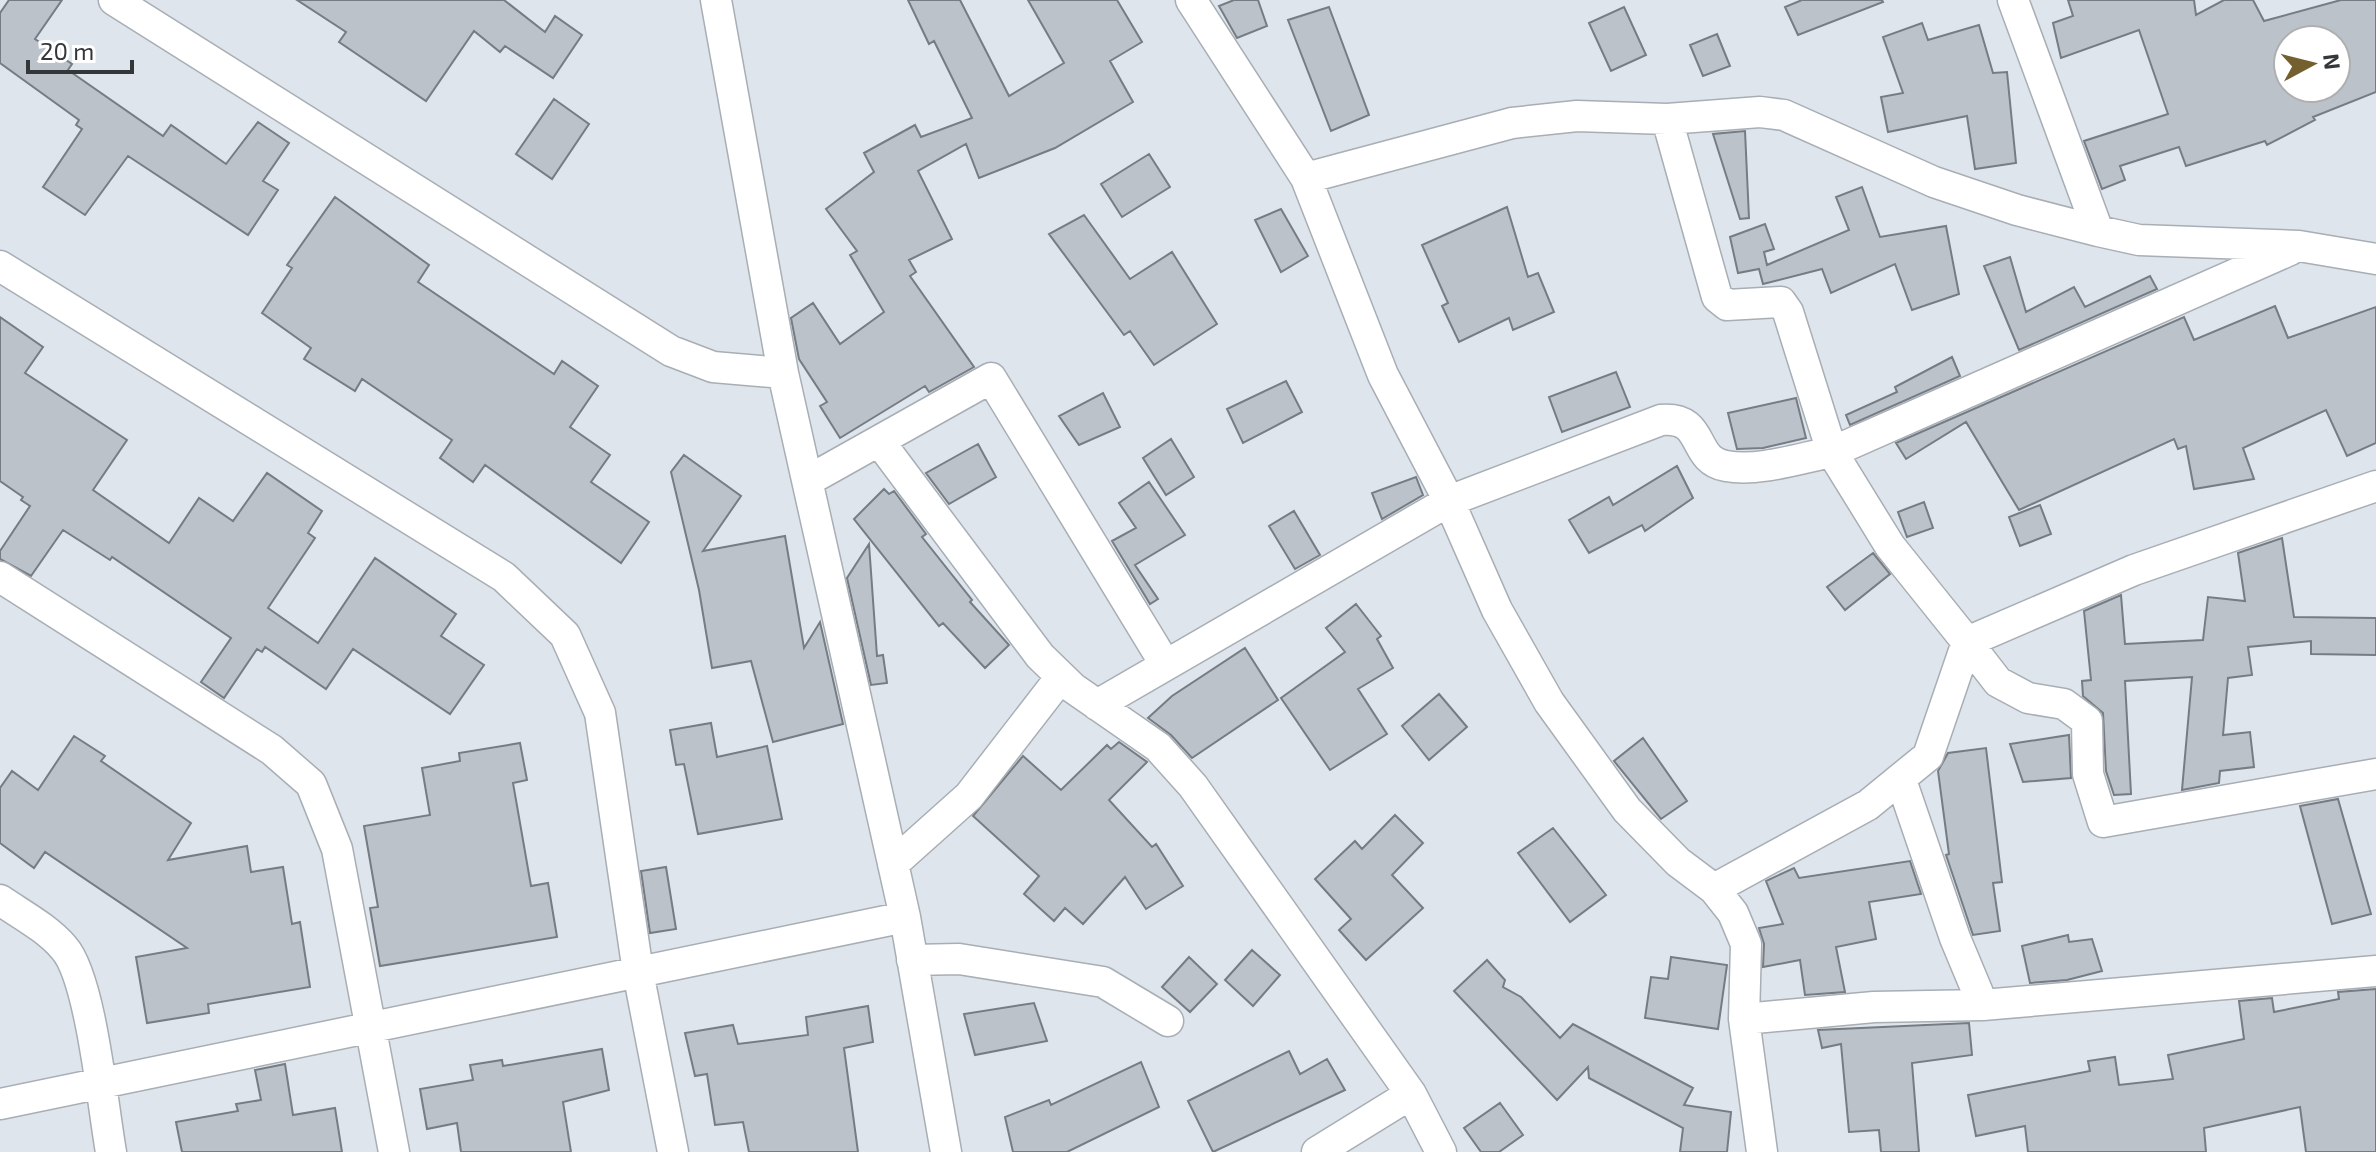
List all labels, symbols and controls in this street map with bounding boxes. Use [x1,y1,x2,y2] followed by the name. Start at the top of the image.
[28,24,132,74] scale bar
[2272,24,2352,104] north arrow
[40,36,94,65] text: 20 m
[2319,52,2347,71] text: N

